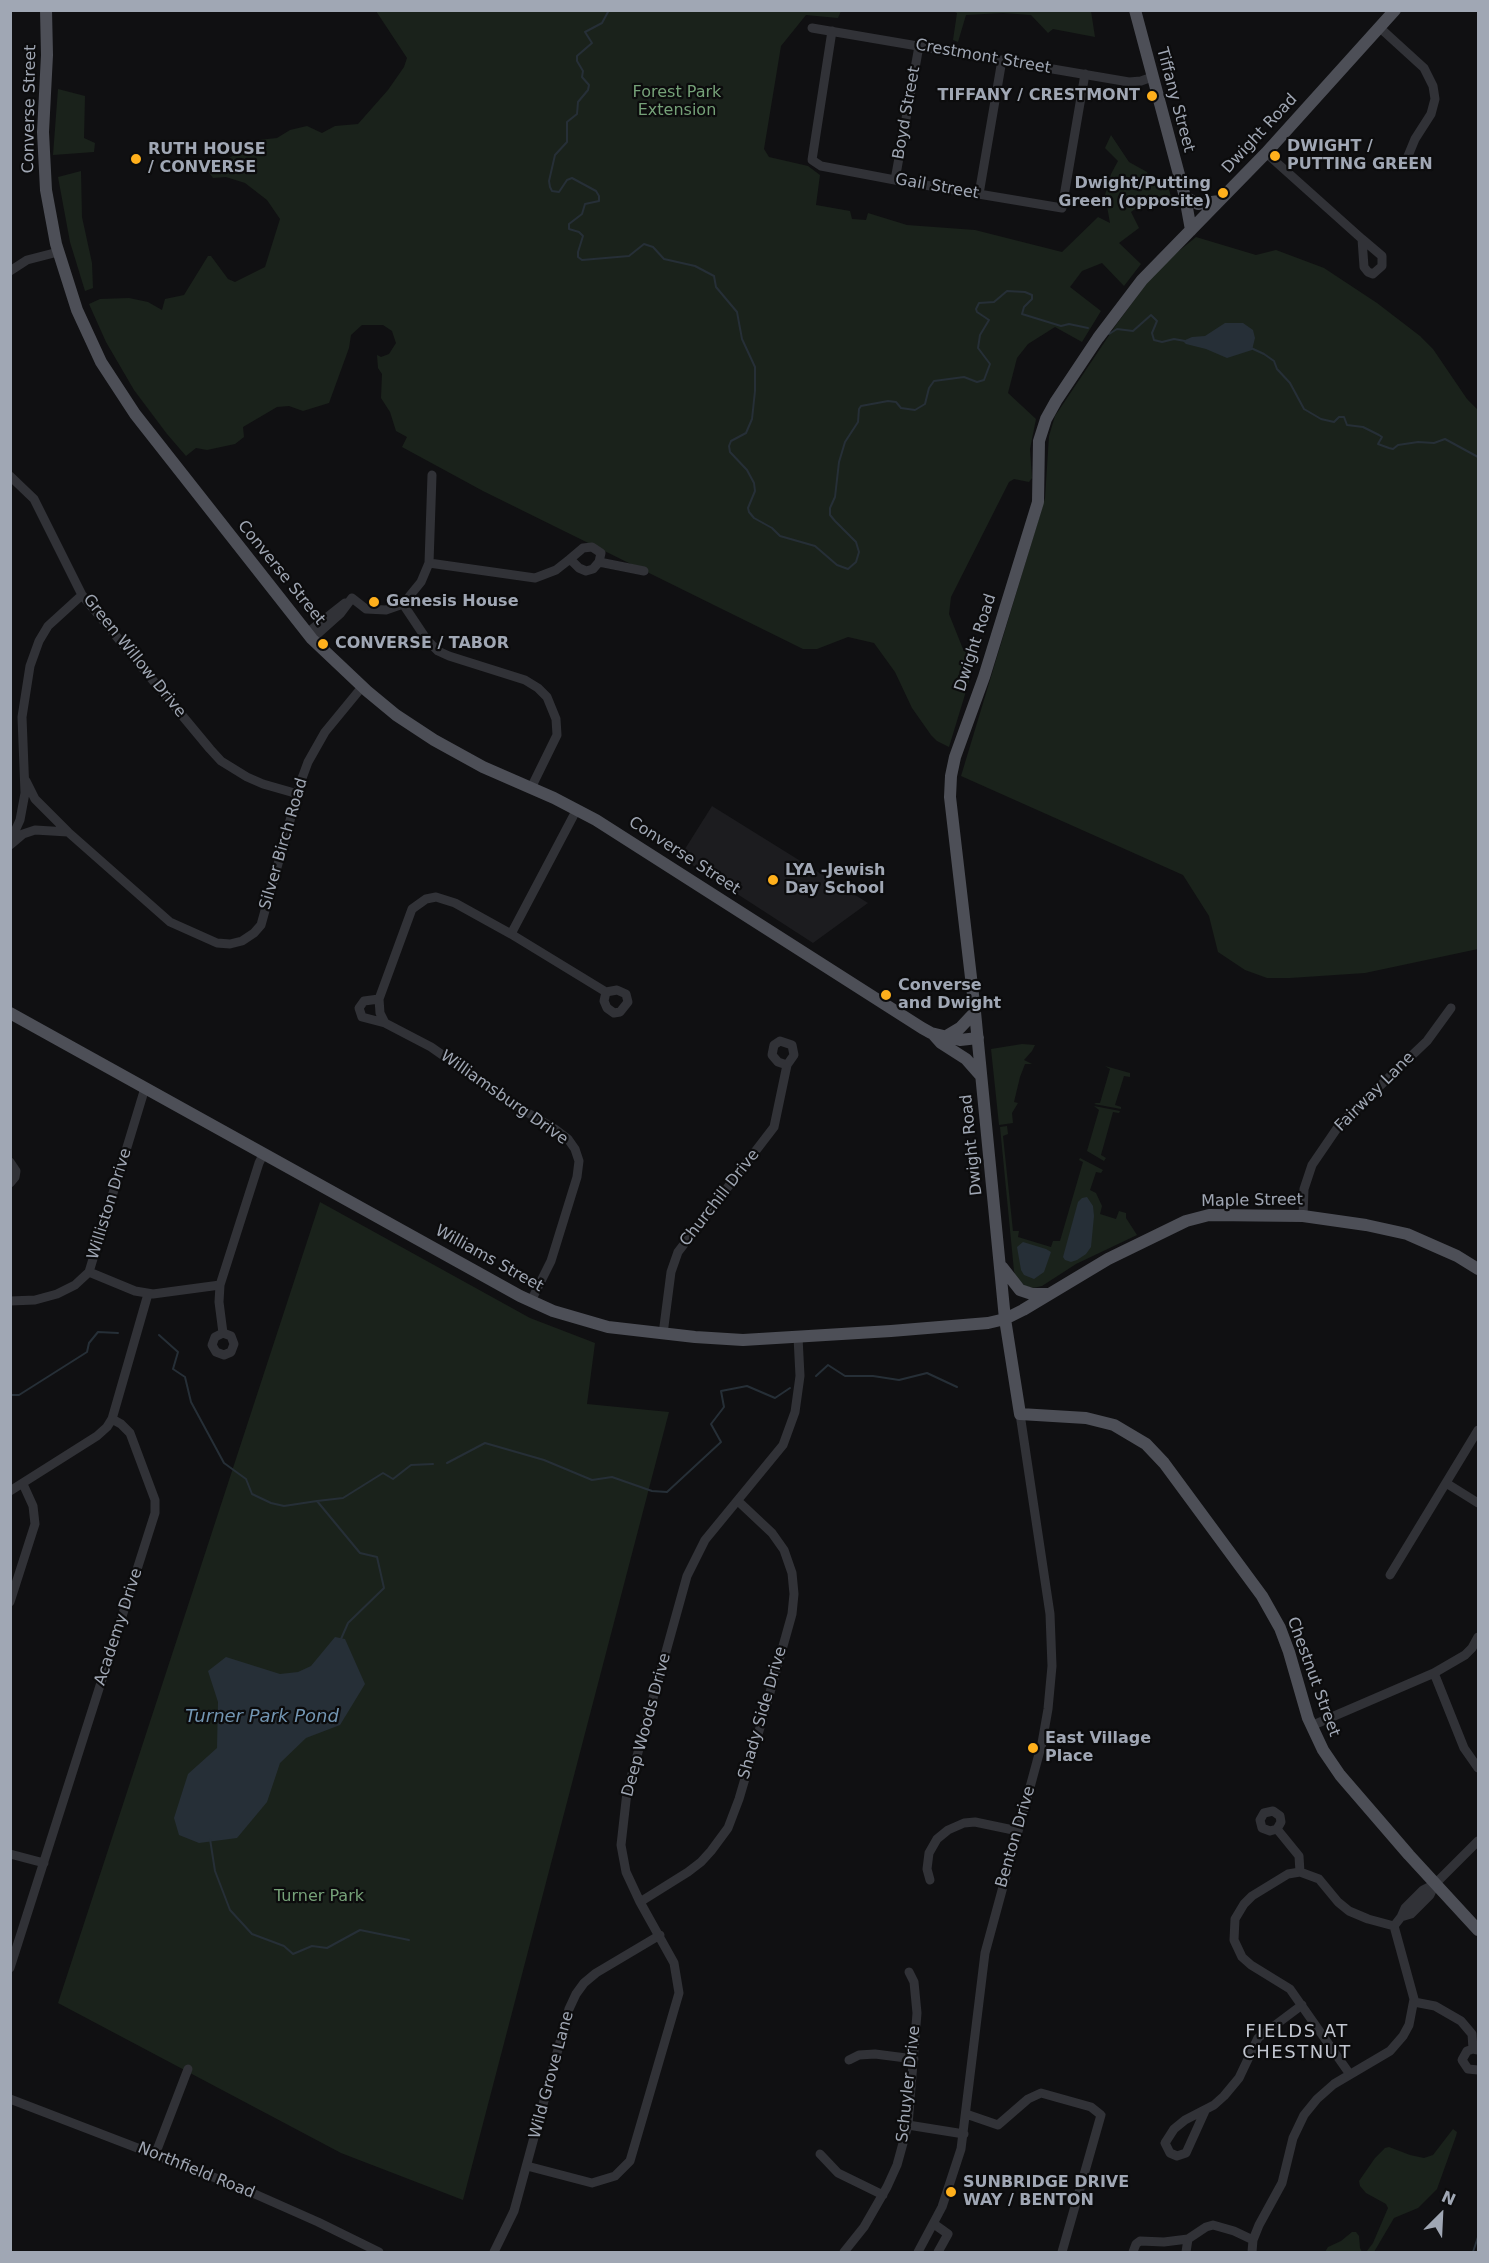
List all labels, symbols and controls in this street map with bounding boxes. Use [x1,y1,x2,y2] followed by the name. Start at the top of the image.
[914,36,1052,78] street label: Crestmont Street
[19,44,41,174] street label: Converse Street
[1152,45,1198,155] street label: Tiffany Street
[889,65,925,161] street label: Boyd Street
[633,83,721,121] park label: Forest Park Extension
[938,86,1140,106] place label: TIFFANY / CRESTMONT
[1145,89,1159,103] marker: TIFFANY / CRESTMONT
[1218,90,1302,178] street label: Dwight Road
[1287,137,1433,175] place label: DWIGHT / PUTTING GREEN
[148,140,266,178] place label: RUTH HOUSE / CONVERSE
[1268,149,1282,163] marker: DWIGHT / PUTTING GREEN
[129,152,143,166] marker: RUTH HOUSE / CONVERSE
[894,170,980,204] street label: Gail Street
[1058,174,1211,212] place label: Dwight/Putting Green (opposite)
[1216,186,1230,200] marker: Dwight/Putting Green (opposite)
[233,517,329,629] street label: Converse Street
[78,591,190,721] street label: Green Willow Drive
[386,592,518,612] place label: Genesis House
[951,592,1001,694] street label: Dwight Road
[367,595,381,609] marker: Genesis House
[335,634,509,654] place label: CONVERSE / TABOR
[316,637,330,651] marker: CONVERSE / TABOR
[256,776,312,912] street label: Silver Birch Road
[625,813,743,899] street label: Converse Street
[785,861,885,899] place label: LYA -Jewish Day School
[766,873,780,887] marker: LYA -Jewish Day School
[898,976,1001,1014] place label: Converse and Dwight
[879,988,893,1002] marker: Converse and Dwight
[436,1047,572,1149] street label: Williamsburg Drive
[1331,1048,1419,1136] street label: Fairway Lane
[957,1093,987,1197] street label: Dwight Road
[84,1146,136,1262] street label: Williston Drive
[676,1146,764,1250] street label: Churchill Drive
[1201,1191,1303,1211] street label: Maple Street
[432,1221,546,1297] street label: Williams Street
[91,1566,147,1688] street label: Academy Drive
[1282,1615,1344,1739] street label: Chestnut Street
[735,1644,791,1782] street label: Shady Side Drive
[619,1651,675,1799] street label: Deep Woods Drive
[185,1706,339,1728] water label: Turner Park Pond
[1045,1729,1151,1767] place label: East Village Place
[1026,1741,1040,1755] marker: East Village Place
[992,1784,1040,1890] street label: Benton Drive
[274,1887,364,1907] park label: Turner Park
[526,2009,578,2141] street label: Wild Grove Lane
[1242,2021,1352,2064] district label: FIELDS AT CHESTNUT
[893,2025,925,2143] street label: Schuyler Drive
[135,2139,257,2203] street label: Northfield Road
[963,2173,1129,2211] place label: SUNBRIDGE DRIVE WAY / BENTON
[944,2185,958,2199] marker: SUNBRIDGE DRIVE WAY / BENTON
[1411,2185,1471,2245] north arrow
[1439,2187,1458,2209] text: N

